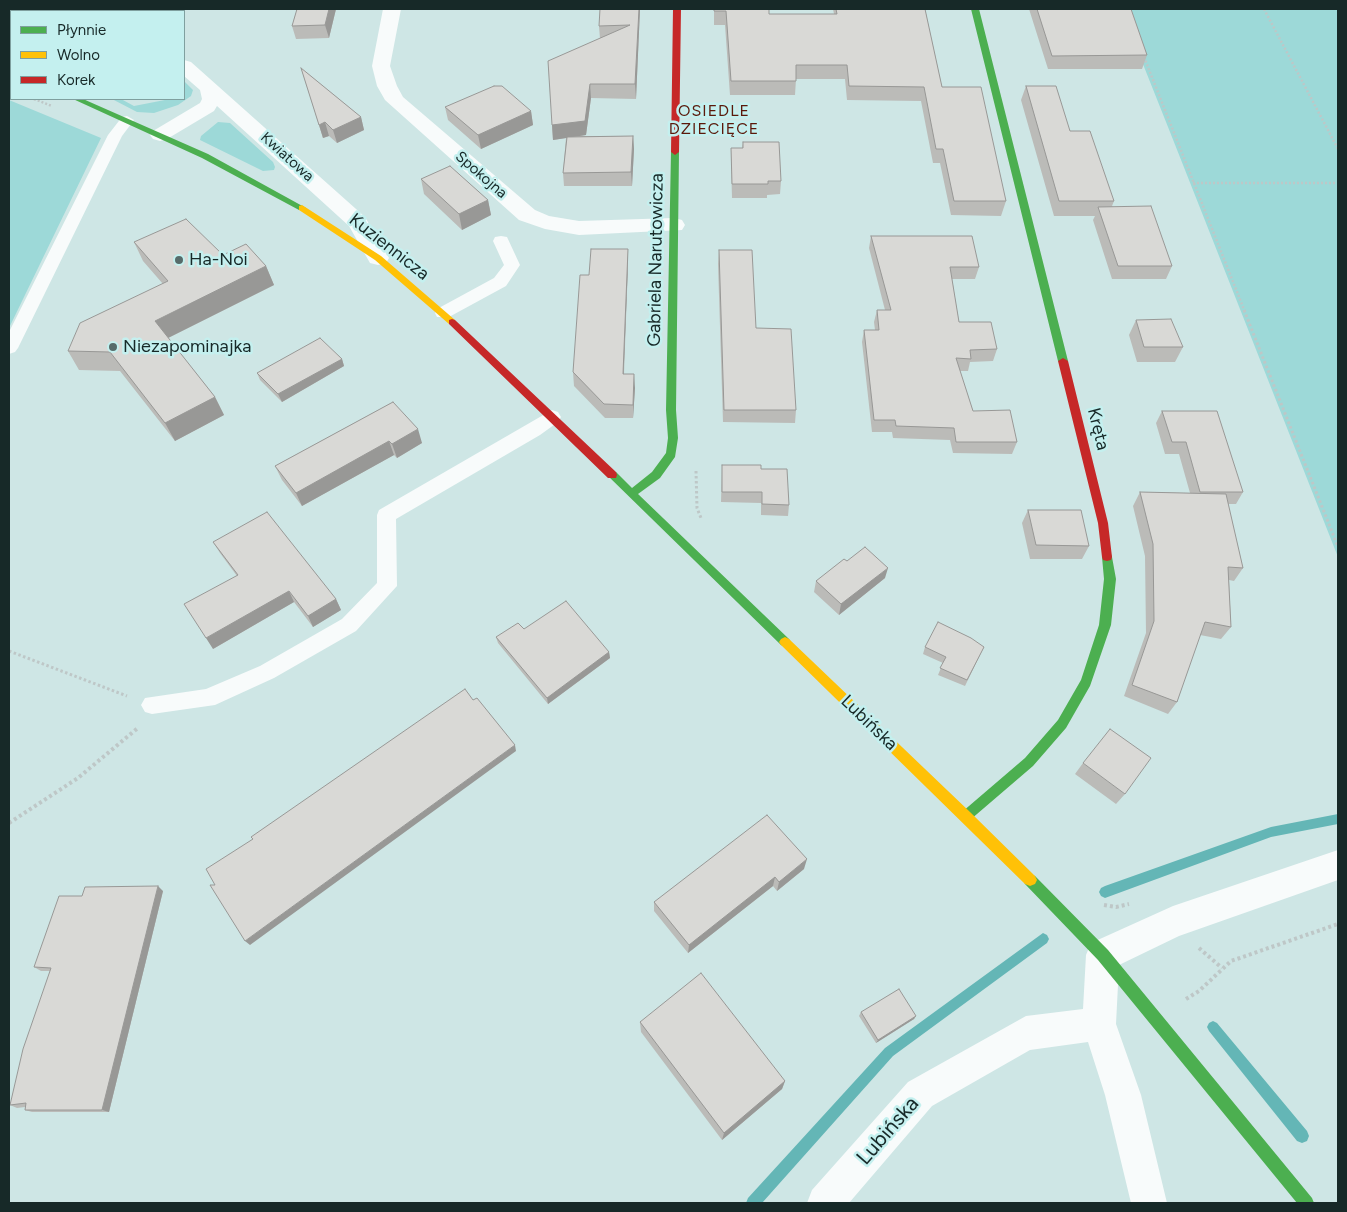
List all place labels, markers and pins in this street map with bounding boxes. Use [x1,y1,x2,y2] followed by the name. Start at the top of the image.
[189,249,248,271] place label: Ha-Noi
[173,254,185,266] marker: Ha-Noi
[123,336,251,358] place label: Niezapominajka
[107,341,119,353] marker: Niezapominajka

